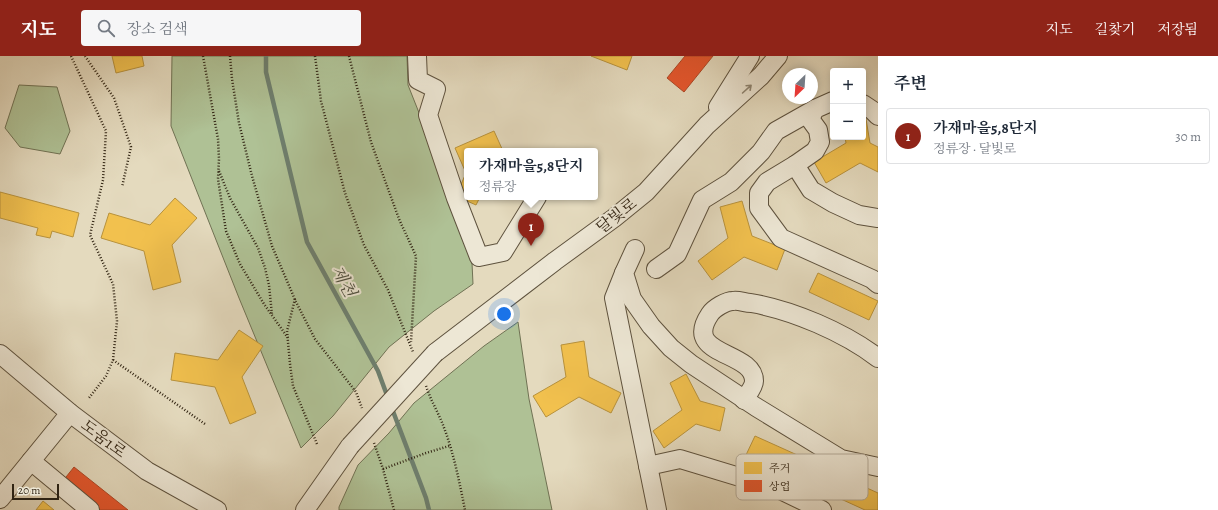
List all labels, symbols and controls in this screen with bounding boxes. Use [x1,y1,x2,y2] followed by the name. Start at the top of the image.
[81,10,361,46] search box
[20,17,57,43] text: 지도
[95,17,117,39] icon: search
[127,19,188,39] text: 장소 검색
[1046,20,1073,39] text: 지도
[1095,20,1135,39] text: 길찾기
[1157,20,1198,39] text: 저장됨
[782,68,818,104] north arrow
[830,68,866,140] map controls
[830,68,866,104] button: +
[894,72,927,95] text: 주변
[742,84,752,94] one-way arrow
[830,104,866,140] button: −
[933,118,1038,138] text: 가재마을5,8단지
[906,128,910,145] text: 1
[1175,128,1201,145] text: 30 m
[933,140,1016,157] text: 정류장 · 달빛로
[464,148,598,200] popup
[479,156,583,176] text: 가재마을5,8단지
[479,178,516,195] text: 정류장
[592,193,642,239] street label: 달빛로
[518,213,544,246] pin: 1
[326,261,362,303] water label: 제천
[494,304,514,324] your location
[76,414,131,464] street label: 도움1로
[736,454,868,500] legend
[769,461,790,476] text: 주거
[769,479,790,494] text: 상업
[12,482,59,501] scale bar
[18,483,40,498] text: 20 m

